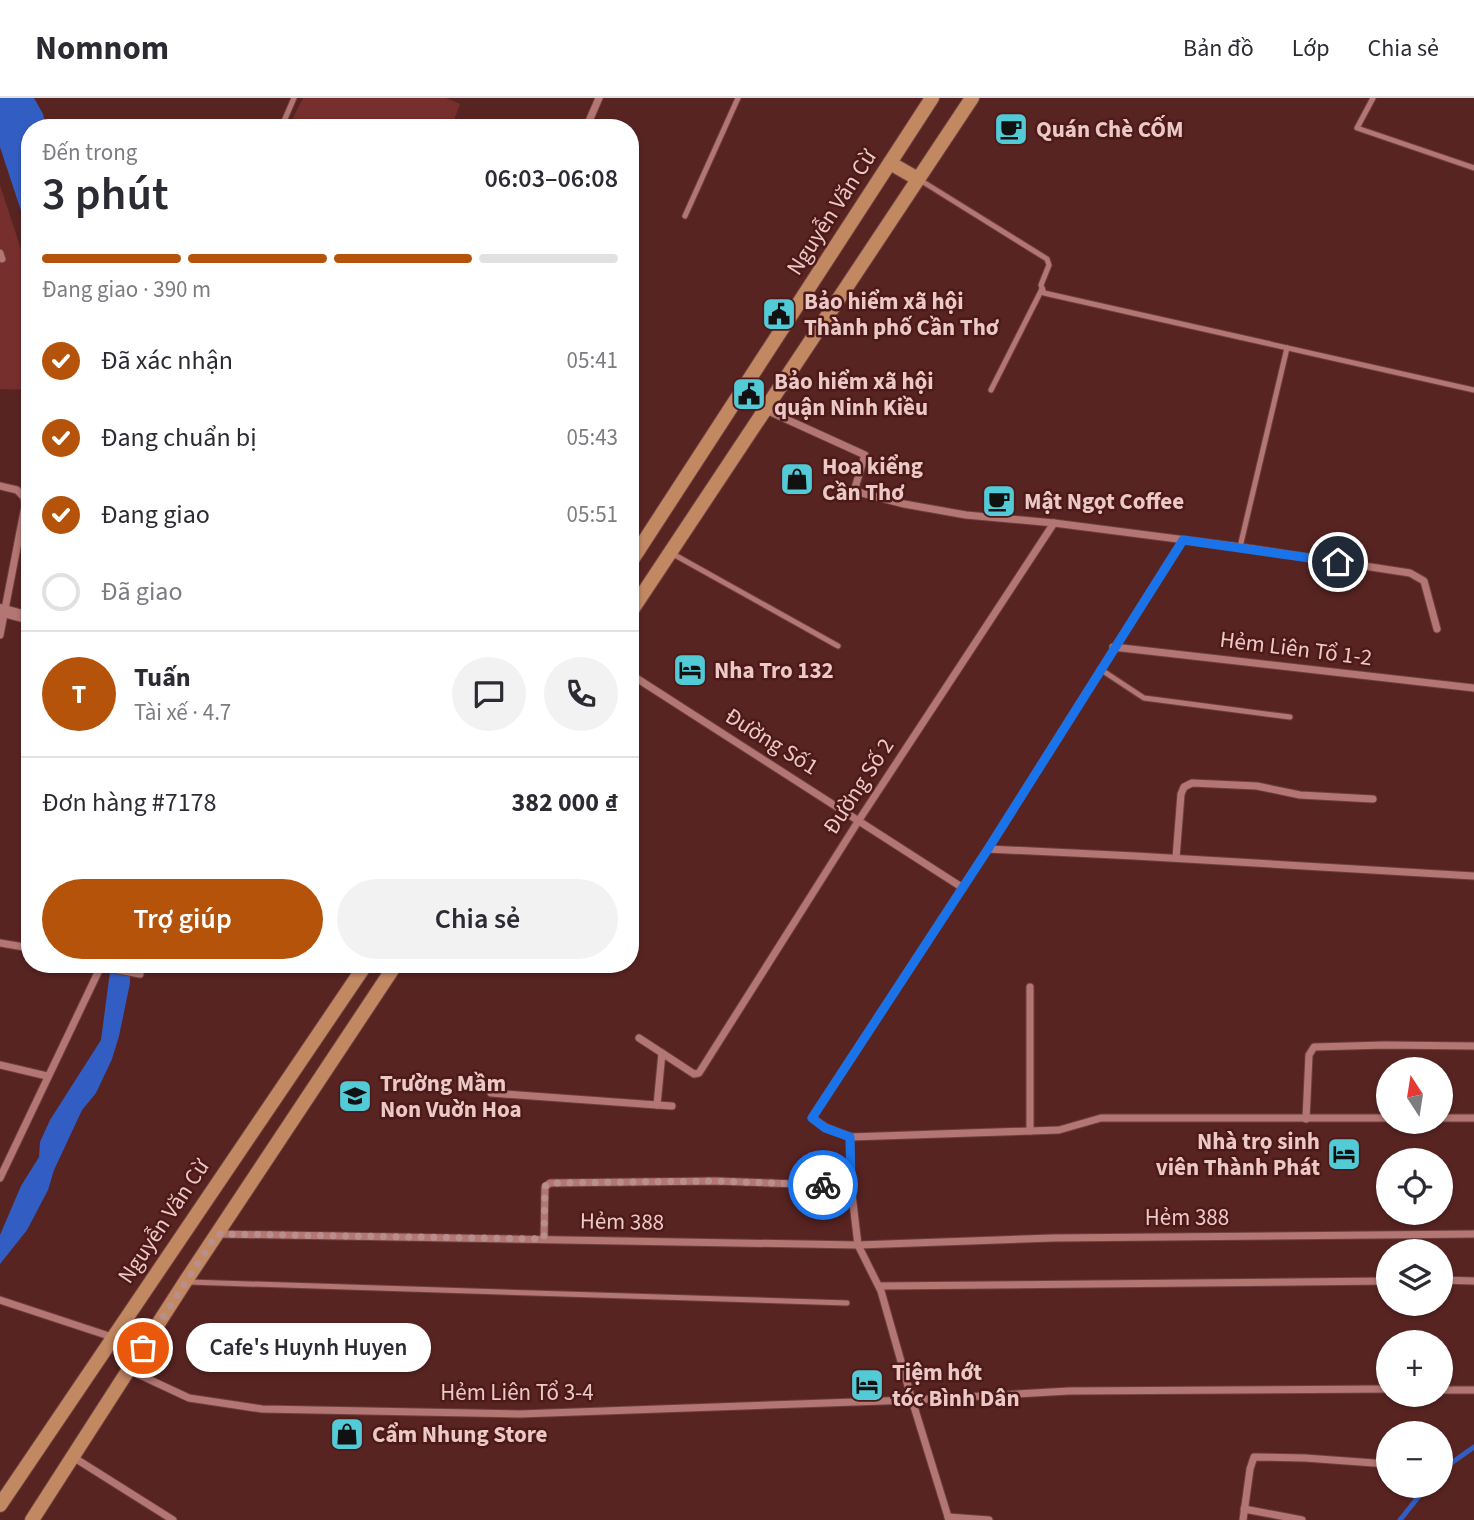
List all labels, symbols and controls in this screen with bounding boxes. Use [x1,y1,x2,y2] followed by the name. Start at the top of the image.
[35,25,169,72] text: Nomnom
[1183,31,1254,66] text: Bản đồ
[1292,31,1329,66] text: Lớp
[1367,31,1439,66] text: Chia sẻ
[992,110,1030,148] cafe icon: Quán Chè CỐM
[1036,113,1184,146] place label: Quán Chè CỐM
[42,136,137,169] text: Đến trong
[778,143,885,282] street label: Nguyễn Văn Cừ
[485,160,618,197] text: 06:03–06:08
[42,162,169,227] text: 3 phút
[42,273,211,306] text: Đang giao · 390 m
[804,285,999,344] place label: Bảo hiểm xã hội Thành phố Cần Thơ
[760,295,798,333] public building icon: Bảo hiểm xã hội Thành phố Cần Thơ
[42,342,80,380] icon: check
[101,342,233,379] text: Đã xác nhận
[567,344,618,377] text: 05:41
[774,365,934,424] place label: Bảo hiểm xã hội quận Ninh Kiều
[730,375,768,413] public building icon: Bảo hiểm xã hội quận Ninh Kiều
[42,419,80,457] icon: check
[101,419,257,456] text: Đang chuẩn bị
[567,421,618,454] text: 05:43
[822,450,923,509] place label: Hoa kiểng Cần Thơ
[778,460,816,498] shop icon: Hoa kiểng Cần Thơ
[980,482,1018,520] cafe icon: Mật Ngọt Coffee
[1024,485,1184,518] place label: Mật Ngọt Coffee
[42,496,80,534] icon: check
[101,496,210,533] text: Đang giao
[567,498,618,531] text: 05:51
[1308,532,1368,592] pin
[1319,543,1357,581] icon: home
[101,573,183,610] text: Đã giao
[1218,623,1374,674] street label: Hẻm Liên Tổ 1-2
[671,651,709,689] hotel icon: Nha Tro 132
[714,654,834,687] place label: Nha Tro 132
[452,657,526,731] button: chat
[544,657,618,731] button: phone
[134,659,191,696] text: Tuấn
[72,676,86,713] text: T
[134,696,231,729] text: Tài xế · 4.7
[719,700,825,783] street label: Đường Số1
[815,732,902,841] street label: Đường Số 2
[42,784,216,821] text: Đơn hàng #7178
[512,784,618,821] text: 382 000 ₫
[42,879,323,959] button: Trợ giúp
[337,879,618,959] button: Chia sẻ
[1376,1057,1452,1134] north arrow
[1376,1057,1453,1498] map controls
[380,1067,522,1126] place label: Trường Mầm Non Vuờn Hoa
[336,1077,374,1115] school or university icon: Trường Mầm Non Vuờn Hoa
[1156,1125,1320,1184] place label: Nhà trọ sinh viên Thành Phát
[1325,1135,1363,1173] hotel icon: Nhà trọ sinh viên Thành Phát
[1376,1148,1453,1225] button: locate
[788,1150,858,1220] courier
[110,1152,218,1290] street label: Nguyễn Văn Cừ
[804,1166,842,1204] icon: bike
[1145,1201,1229,1234] street label: Hẻm 388
[580,1204,664,1239] street label: Hẻm 388
[1376,1239,1453,1316] button: layers
[113,1318,173,1378] pin
[185,1324,430,1372] callout: Cafe's Huynh Huyen
[124,1329,162,1367] icon: bag
[1376,1330,1453,1407] button: +
[210,1331,407,1364] text: Cafe's Huynh Huyen
[892,1356,1020,1415] place label: Tiệm hớt tóc Bình Dân
[848,1366,886,1404] hotel icon: Tiệm hớt tóc Bình Dân
[440,1376,594,1409] street label: Hẻm Liên Tổ 3-4
[328,1415,366,1453] shop icon: Cẩm Nhung Store
[372,1418,548,1451] place label: Cẩm Nhung Store
[1376,1421,1453,1498] button: −

